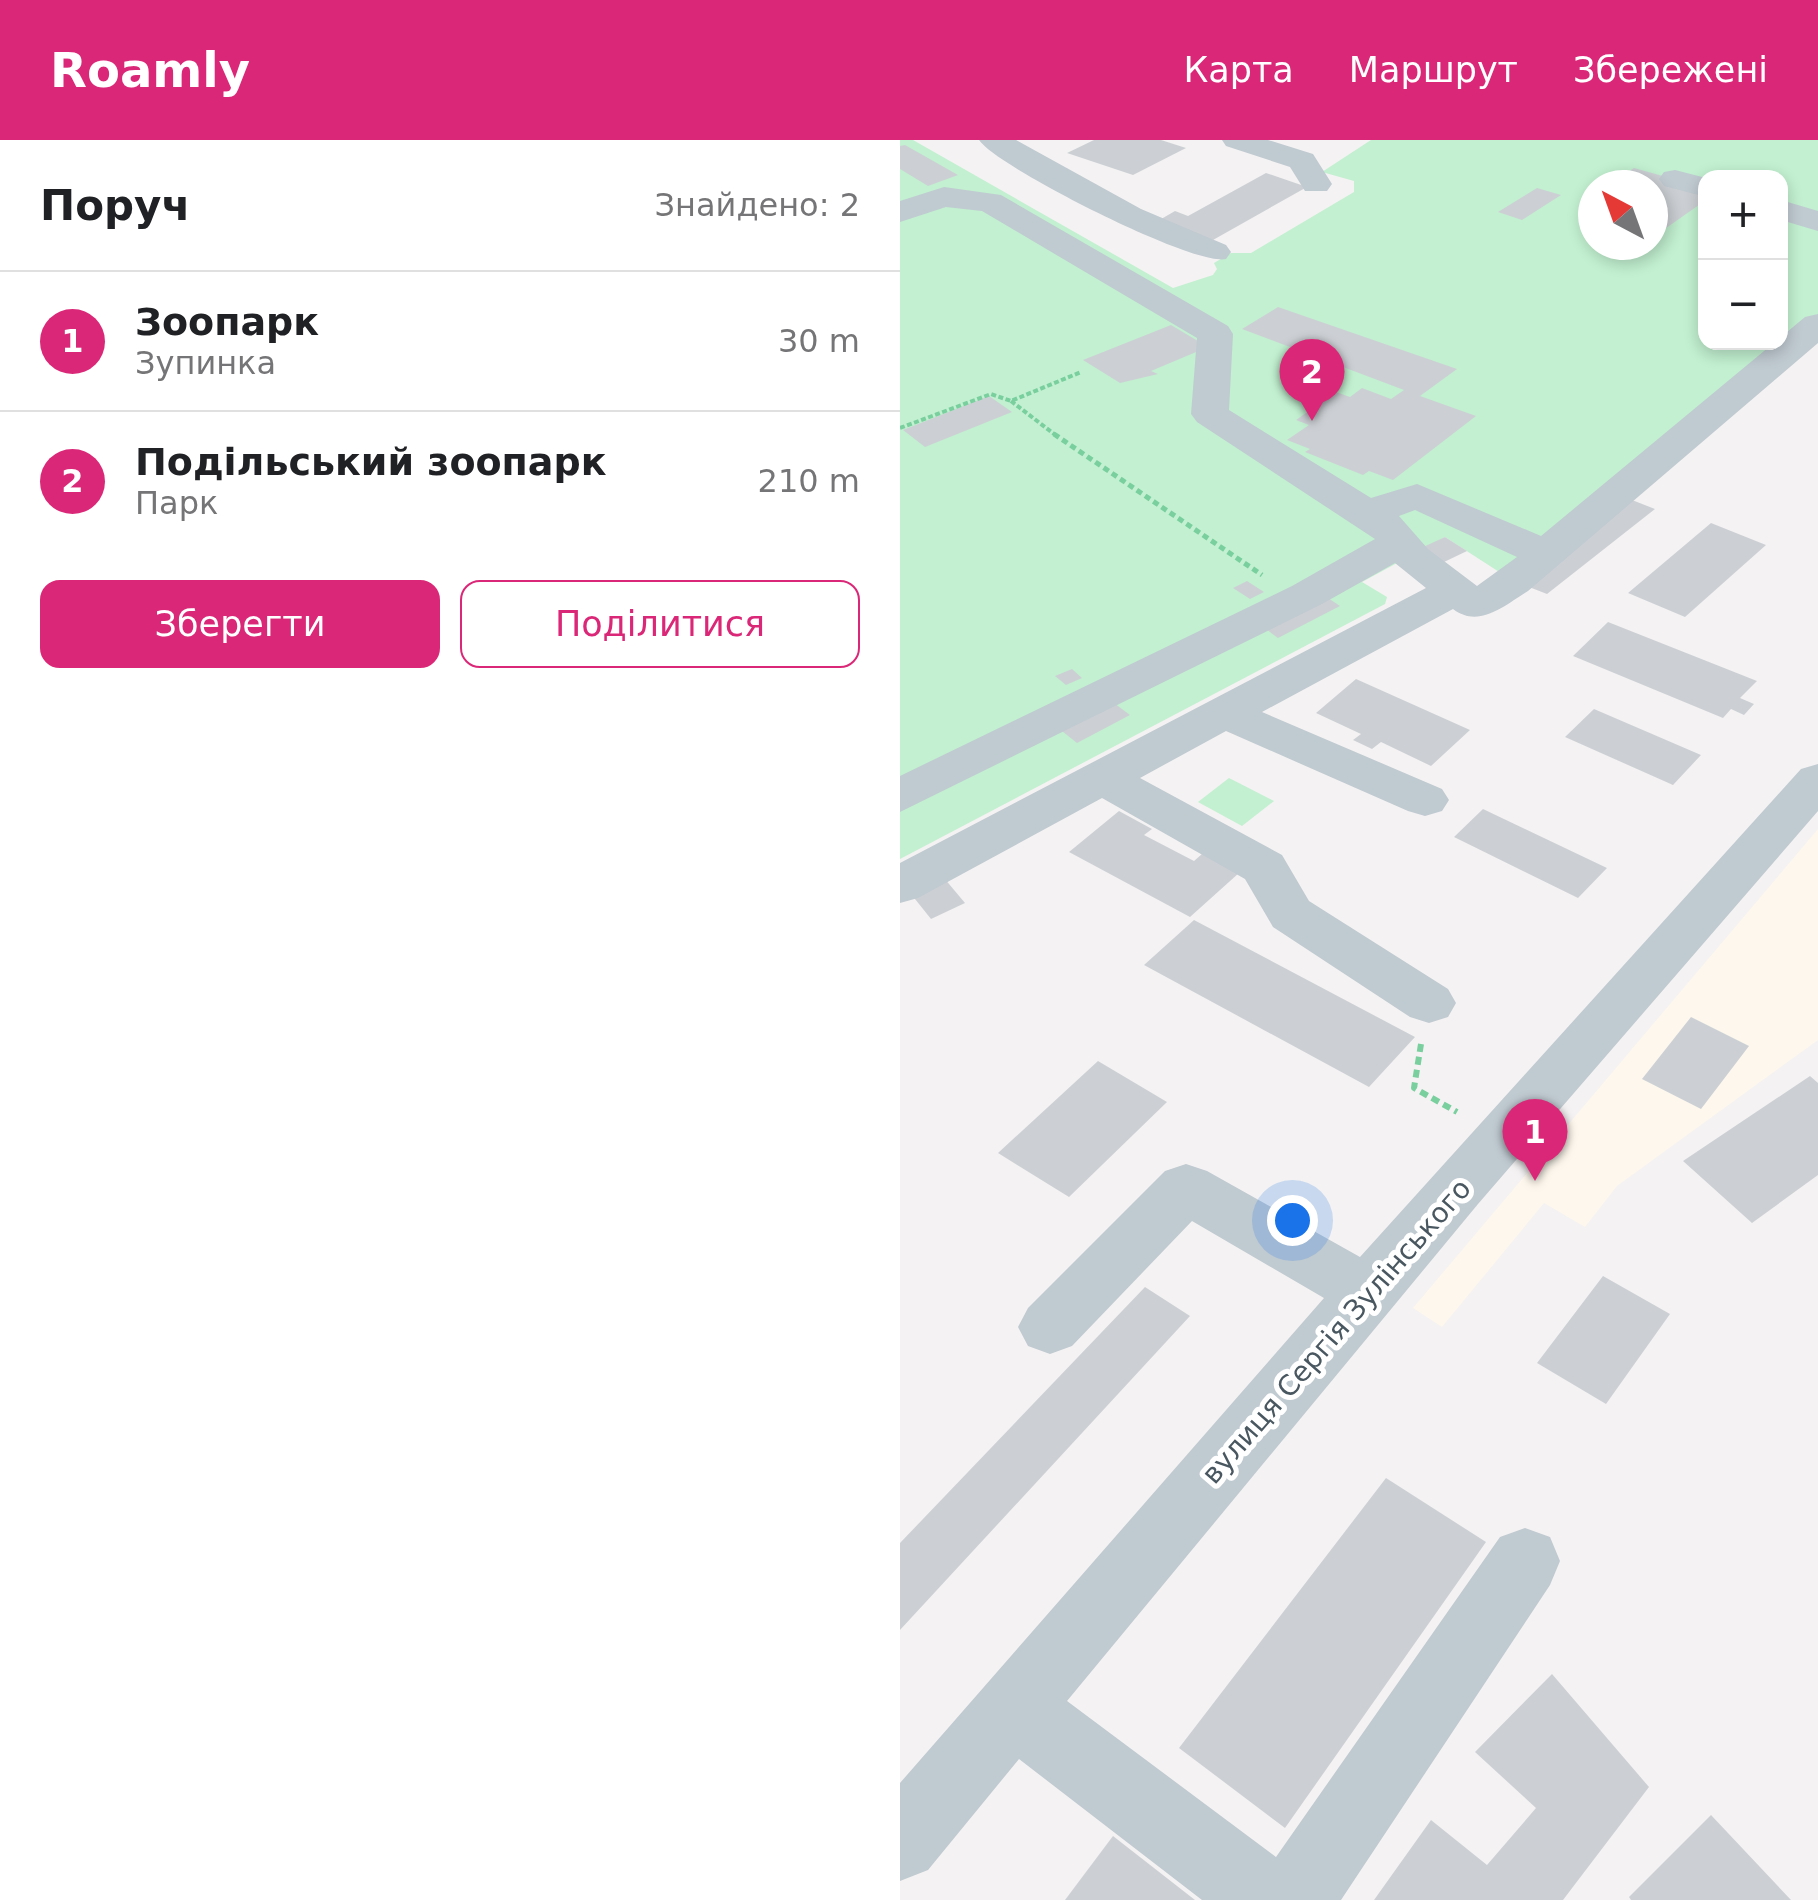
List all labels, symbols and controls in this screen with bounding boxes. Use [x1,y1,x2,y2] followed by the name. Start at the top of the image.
[50,42,250,98] text: Roamly
[1183,50,1294,90] text: Карта
[1349,50,1518,90] text: Маршрут
[1573,50,1768,90] text: Збережені
[1578,170,1668,260] north arrow
[1698,170,1788,350] map controls
[1698,170,1788,260] button: +
[40,181,190,230] text: Поруч
[655,186,860,224] text: Знайдено: 2
[1698,260,1788,350] button: −
[135,300,319,344] text: Зоопарк
[61,322,84,360] text: 1
[778,322,860,360] text: 30 m
[1280,338,1344,421] pin: 2
[135,344,276,382] text: Зупинка
[135,440,607,484] text: Подільський зоопарк
[61,462,84,500] text: 2
[758,462,860,500] text: 210 m
[135,484,218,522] text: Парк
[40,580,440,668] button: Зберегти
[460,580,860,668] button: Поділитися
[1502,1098,1568,1181] pin: 1
[1195,1172,1478,1490] street label: вулиця Сергія Зулінського
[1267,1195,1318,1246] your location

